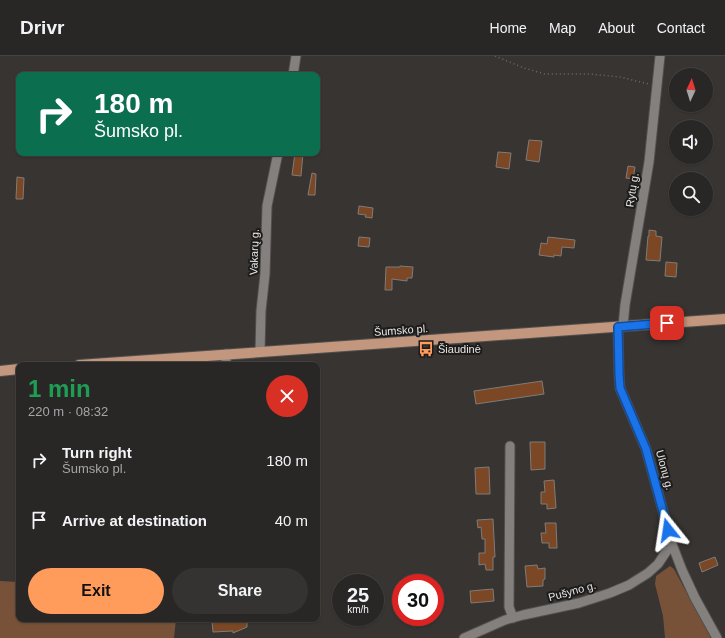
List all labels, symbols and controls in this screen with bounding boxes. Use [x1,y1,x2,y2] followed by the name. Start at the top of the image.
[20,17,64,38] text: Drivr
[490,20,527,36] text: Home
[549,20,576,36] text: Map
[598,20,635,36] text: About
[657,20,705,36] text: Contact
[669,68,713,112] north arrow
[669,68,713,216] map controls
[28,88,80,140] icon: right
[94,88,173,119] text: 180 m
[669,120,713,164] button: sound
[94,121,183,141] text: Šumsko pl.
[623,172,641,208] street label: Rytų g.
[669,172,713,216] button: search
[247,229,261,275] street label: Vakarų g.
[650,306,684,340] pin
[656,312,678,334] icon: arrive
[373,322,429,338] street label: Šumsko pl.
[417,340,435,358] bus stop icon: Šiaudinė
[438,343,481,355] place label: Šiaudinė
[28,375,91,402] text: 1 min
[266,375,308,417] button: close
[28,404,108,419] text: 220 m · 08:32
[62,444,132,461] text: Turn right
[28,449,50,471] icon: right
[654,449,676,491] street label: Ulonų g.
[266,452,308,469] text: 180 m
[62,461,126,476] text: Šumsko pl.
[28,509,50,531] icon: arrive
[647,509,689,551] position arrow
[62,512,207,529] text: Arrive at destination
[275,512,308,529] text: 40 m
[28,568,164,614] button: Exit
[172,568,308,614] button: Share
[392,574,444,626] speed limit sign: 30
[547,579,597,603] street label: Pušyno g.
[347,584,369,606] text: 25
[347,604,369,615] text: km/h

